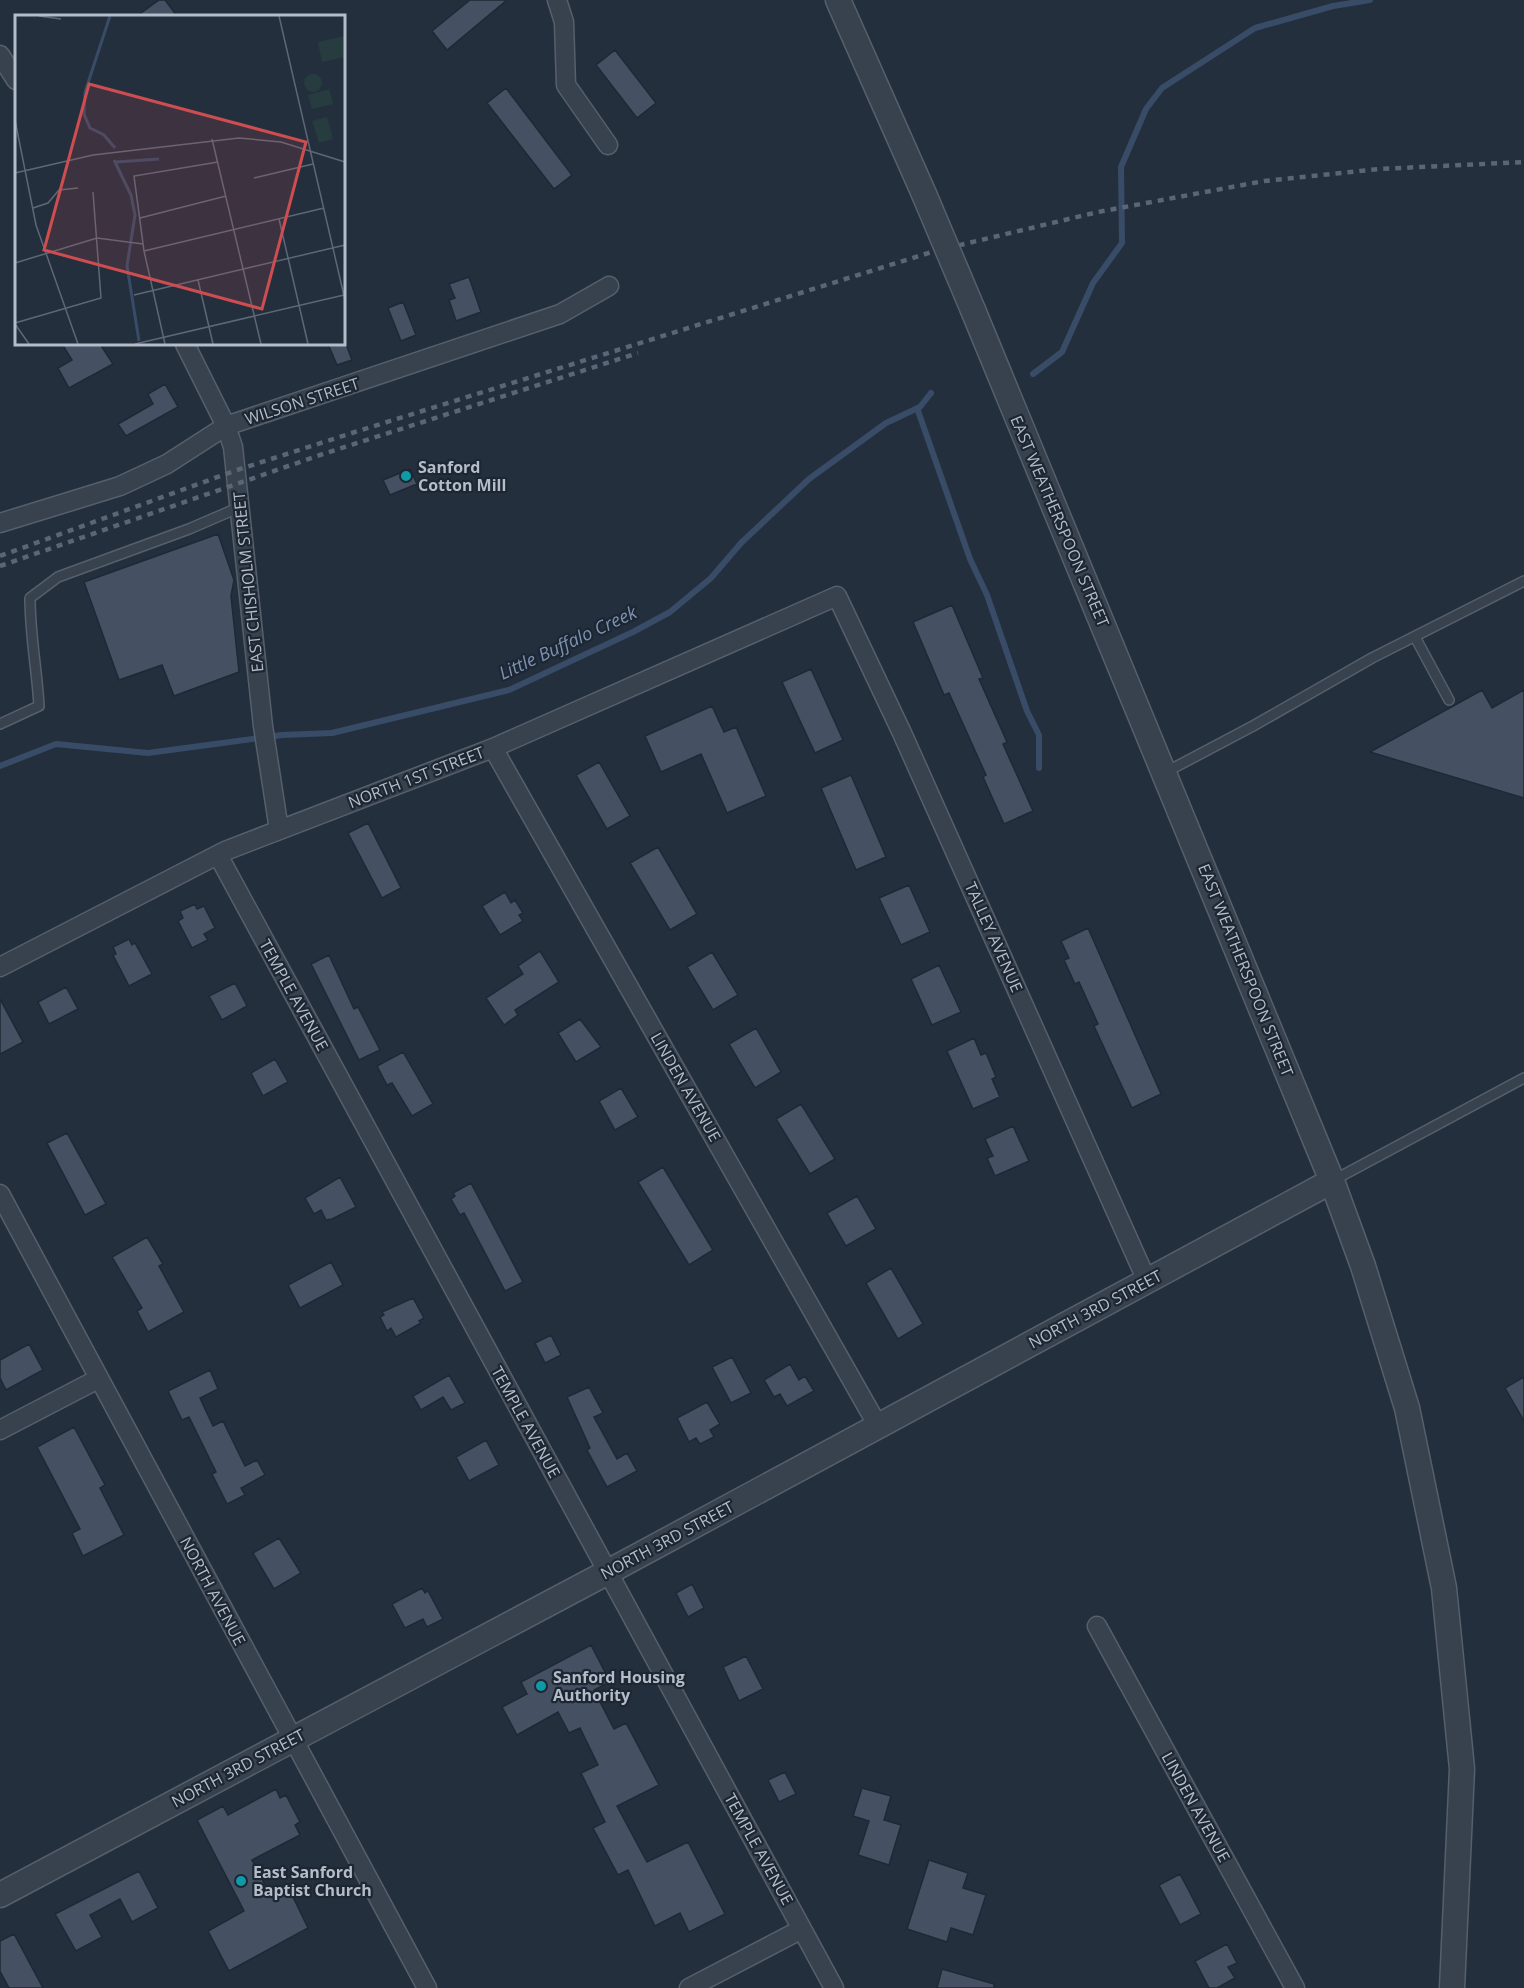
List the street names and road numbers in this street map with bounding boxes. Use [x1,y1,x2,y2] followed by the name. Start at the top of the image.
[242,372,362,430] street label: WILSON STREET
[1005,412,1115,630] street label: EAST WEATHERSPOON STREET
[228,491,268,673] street label: EAST CHISHOLM STREET
[345,741,487,813] street label: NORTH 1ST STREET
[1193,860,1299,1080] street label: EAST WEATHERSPOON STREET
[960,878,1028,996] street label: TALLEY AVENUE
[254,935,334,1055] street label: TEMPLE AVENUE
[646,1028,726,1146] street label: LINDEN AVENUE
[1025,1264,1166,1353] street label: NORTH 3RD STREET
[486,1362,566,1482] street label: TEMPLE AVENUE
[597,1495,738,1584] street label: NORTH 3RD STREET
[175,1533,251,1649] street label: NORTH AVENUE
[168,1723,309,1812] street label: NORTH 3RD STREET
[1157,1748,1235,1866] street label: LINDEN AVENUE
[719,1789,799,1909] street label: TEMPLE AVENUE

